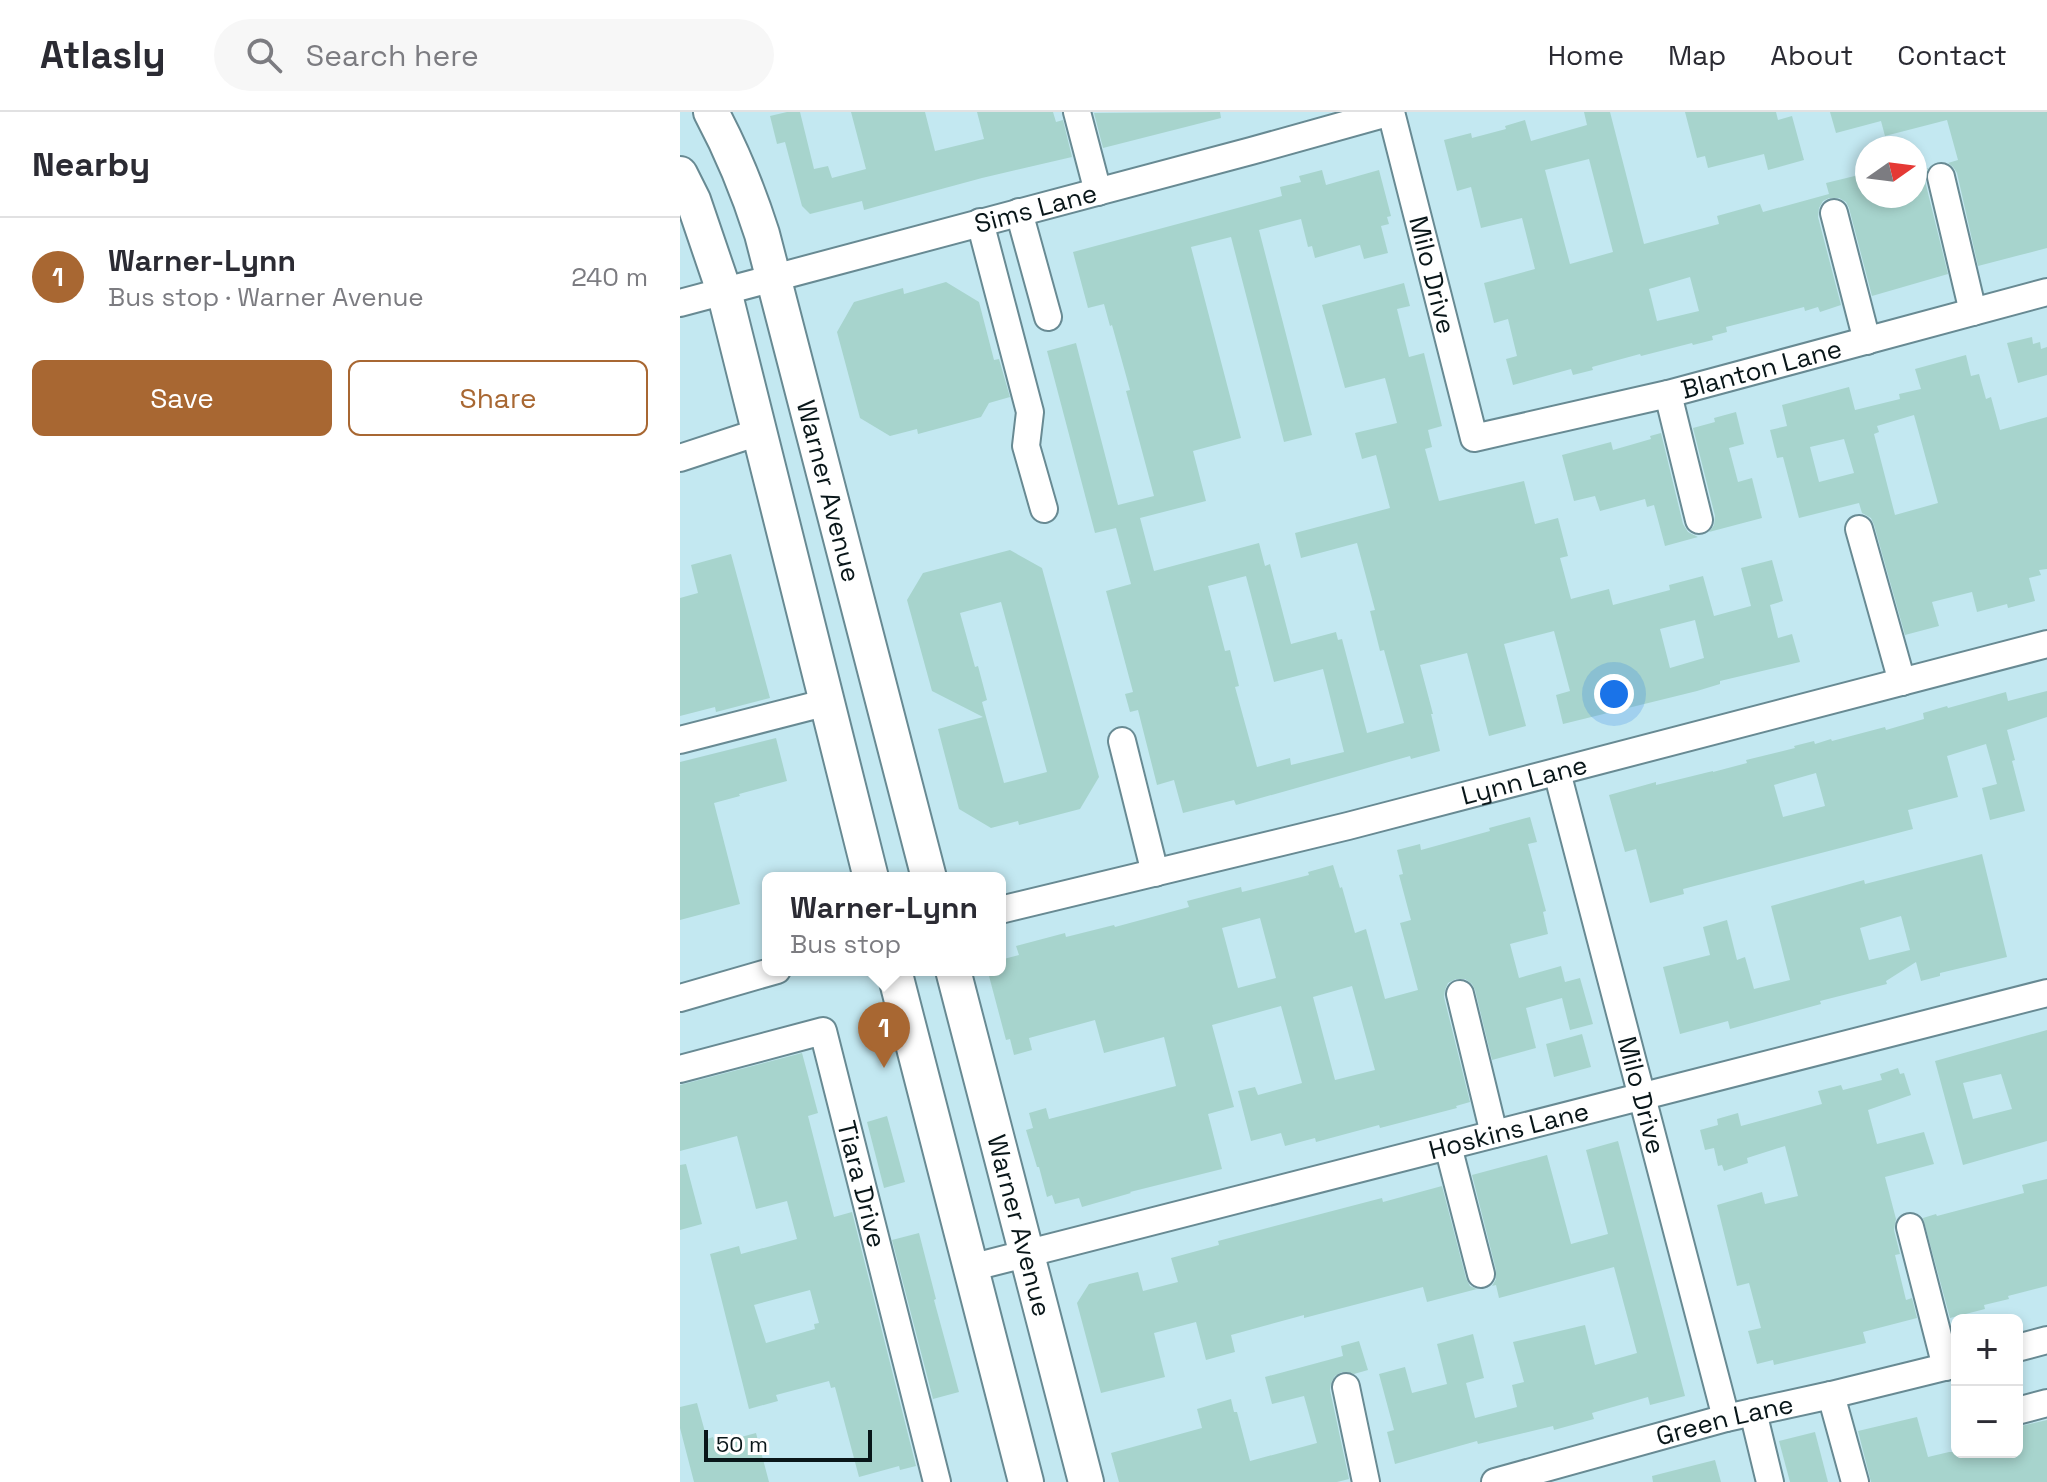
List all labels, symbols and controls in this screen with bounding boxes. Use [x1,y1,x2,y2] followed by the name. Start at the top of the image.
[214,19,774,91] search box
[40,31,166,79] text: Atlasly
[242,33,286,77] icon: search
[306,36,479,75] text: Search here
[1548,37,1624,73] text: Home
[1668,37,1726,73] text: Map
[1770,37,1853,73] text: About
[1897,37,2007,73] text: Contact
[1855,136,1927,208] north arrow
[32,143,150,186] text: Nearby
[971,176,1101,241] street label: Sims Lane
[1401,212,1464,337] street label: Milo Drive
[108,241,296,280] text: Warner-Lynn
[52,260,64,294] text: 1
[571,260,648,294] text: 240 m
[108,280,424,314] text: Bus stop · Warner Avenue
[1677,331,1845,407] street label: Blanton Lane
[32,360,332,436] button: Save
[348,360,648,436] button: Share
[789,396,869,586] street label: Warner Avenue
[1594,674,1634,714] your location
[1457,747,1591,813] street label: Lynn Lane
[762,872,1006,976] popup
[790,888,978,927] text: Warner-Lynn
[790,927,901,961] text: Bus stop
[858,1002,910,1068] pin: 1
[1610,1033,1673,1158] street label: Milo Drive
[1425,1094,1592,1167] street label: Hoskins Lane
[829,1117,894,1251] street label: Tiara Drive
[979,1131,1059,1320] street label: Warner Avenue
[1951,1314,2023,1458] map controls
[1951,1314,2023,1386] button: +
[1951,1386,2023,1458] button: −
[1652,1387,1797,1454] street label: Green Lane
[704,1426,872,1462] scale bar
[716,1430,768,1458] text: 50 m

